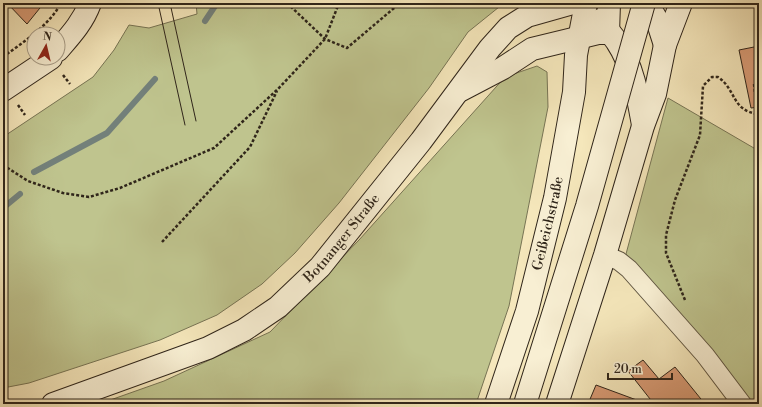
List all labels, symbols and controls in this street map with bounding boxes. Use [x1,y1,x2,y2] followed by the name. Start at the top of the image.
[26,26,66,66] north arrow
[42,30,53,45] text: N
[528,175,568,273] street label: Geißeichstraße
[299,190,384,288] street label: Botnanger Straße
[608,355,672,381] scale bar
[614,362,642,377] text: 20 m

